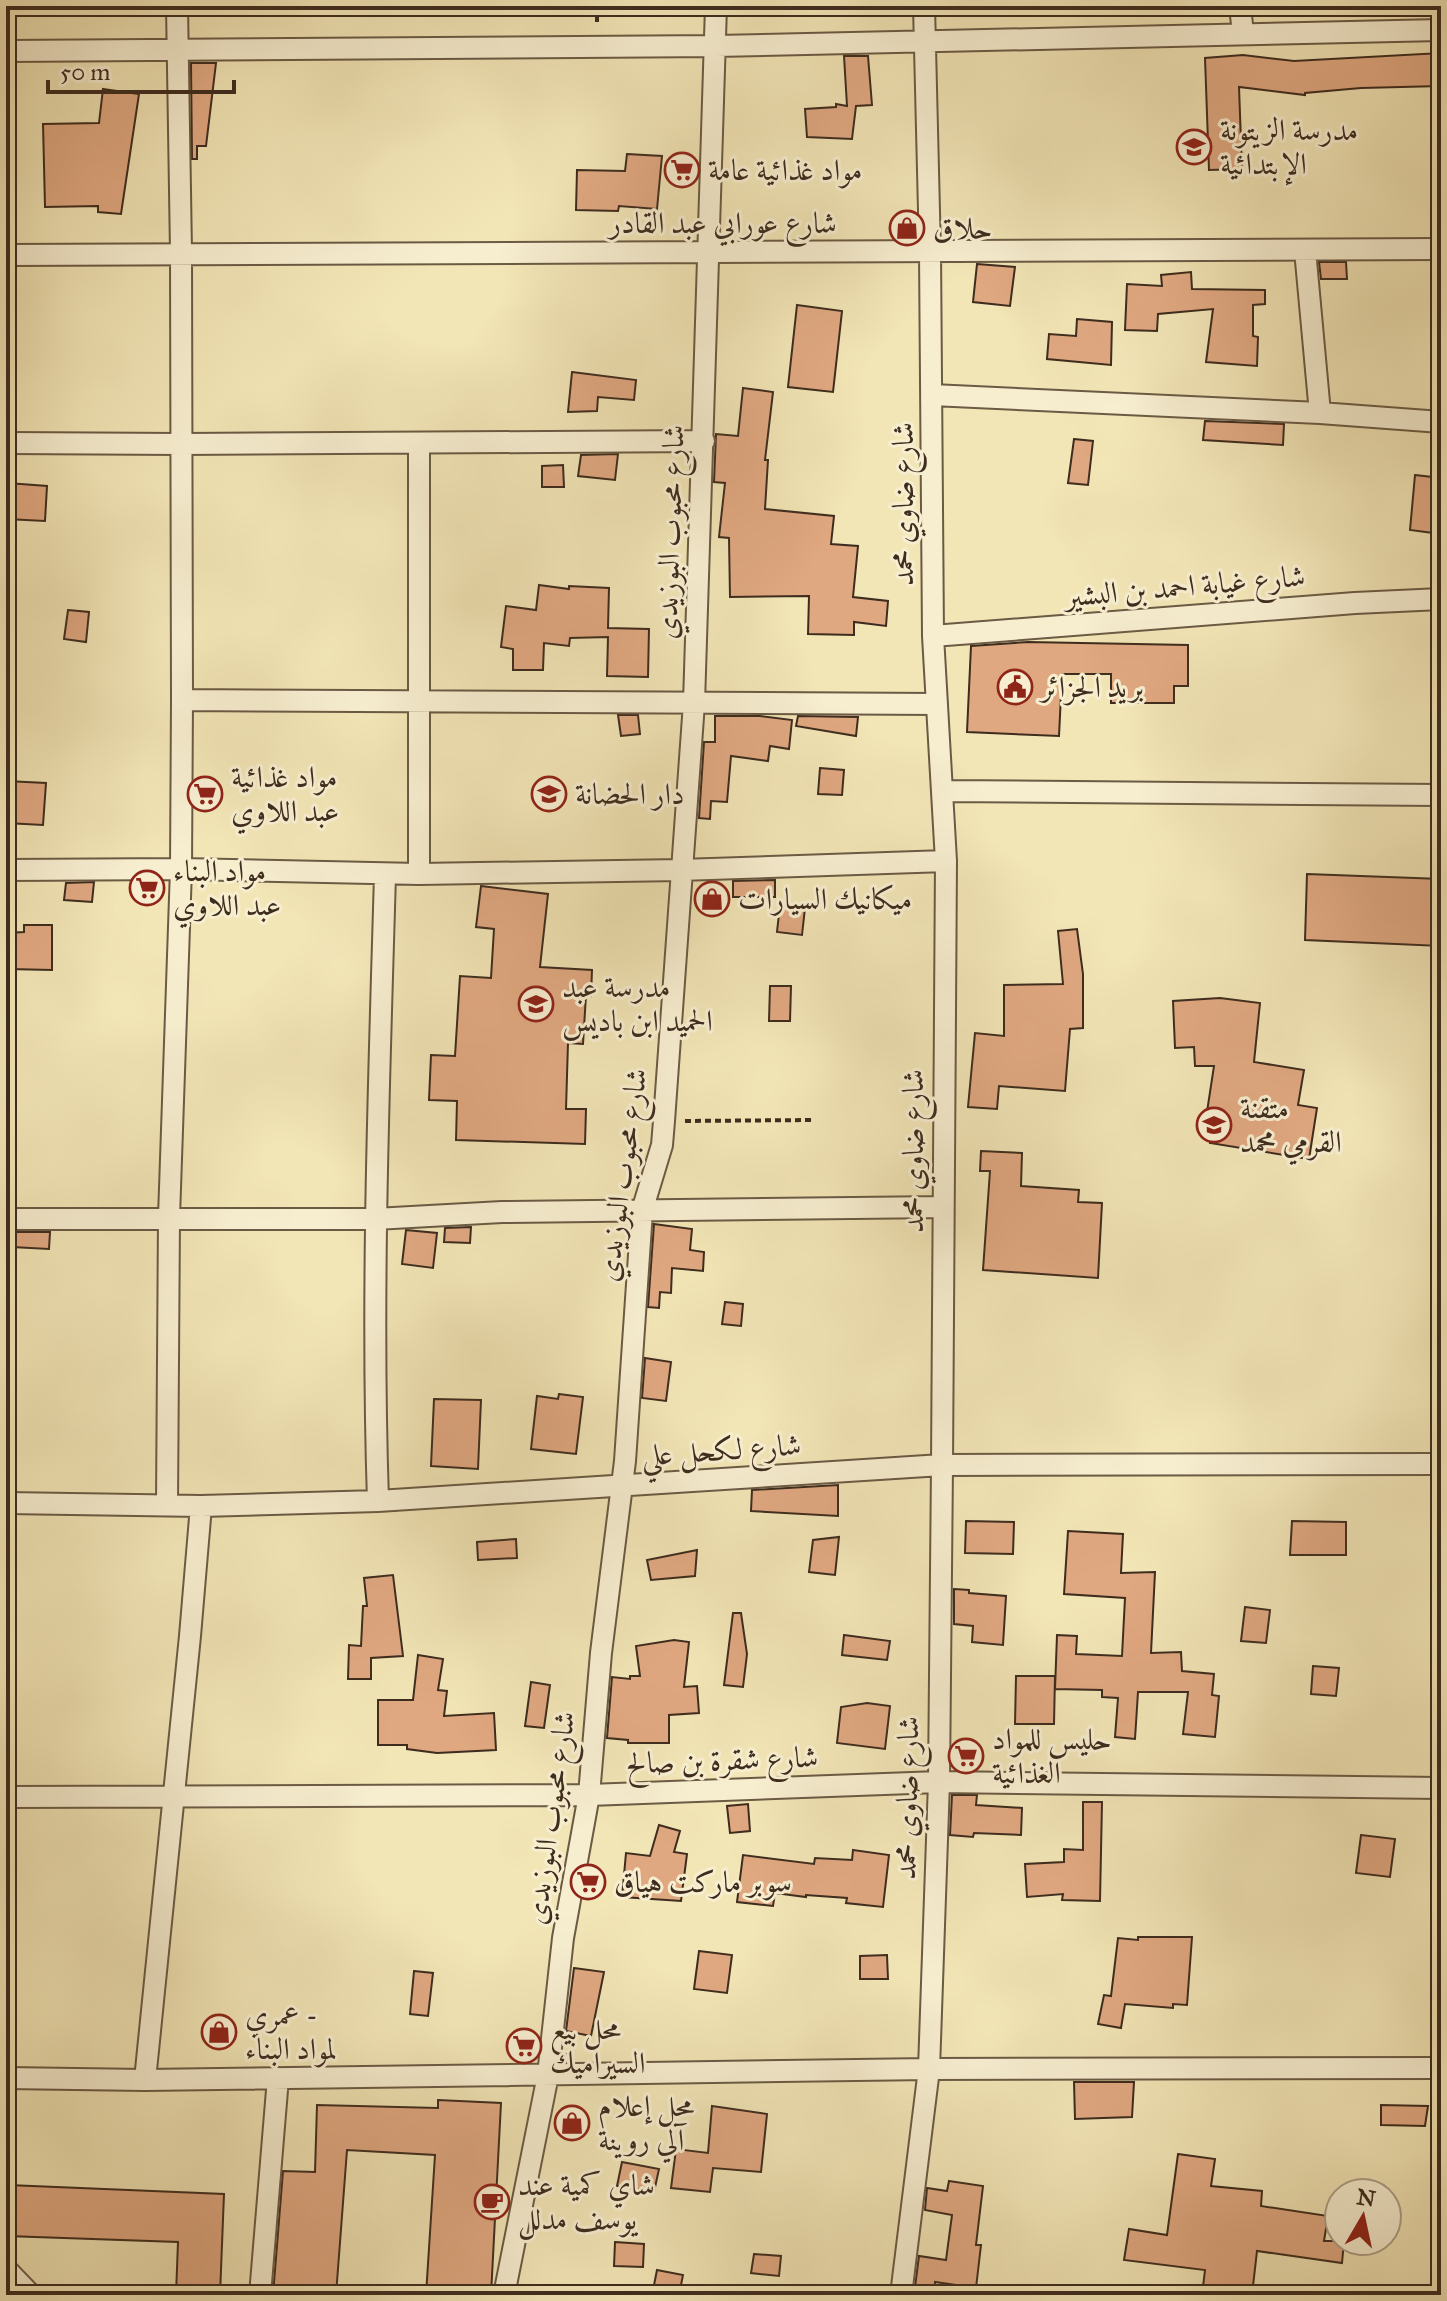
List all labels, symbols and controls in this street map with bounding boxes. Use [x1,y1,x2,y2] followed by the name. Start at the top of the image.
[48,44,234,94] scale bar
[60,57,110,87] text: 50 m
[1220,112,1358,186] place label: مدرسة الزيتونة الإبتدائية
[1175,128,1213,166] school or university icon: مدرسة الزيتونة الإبتدائية
[663,151,701,189] supermarket icon: مواد غذائية عامة
[708,152,862,189] place label: مواد غذائية عامة
[606,205,837,248] street label: شارع عورابي عبد القادر
[888,209,926,247] shop icon: حلاق
[933,210,993,246] place label: حلاق
[885,422,928,586] street label: شارع ضاوي محمد
[648,424,699,640] street label: شارع محبوب البوزيدي
[1060,558,1307,622] street label: شارع غيابة احمد بن البشير
[996,668,1034,706] public building icon: بريد الجزائر
[1038,669,1144,706] place label: بريد الجزائر
[231,759,339,835] place label: مواد غذائية عبد اللاوي
[186,775,224,813] supermarket icon: مواد غذائية عبد اللاوي
[530,775,568,813] school or university icon: دار الحضانة
[575,776,684,812] place label: دار الحضانة
[173,853,281,929] place label: مواد البناء عبد اللاوي
[128,869,166,907] supermarket icon: مواد البناء عبد اللاوي
[693,880,731,918] shop icon: ميكانيك السيارات
[738,881,912,917] place label: ميكانيك السيارات
[562,969,713,1041] place label: مدرسة عبد الحميد ابن باديس
[517,985,555,1023] school or university icon: مدرسة عبد الحميد ابن باديس
[589,1066,662,1285] street label: شارع محبوب البوزيدي
[895,1069,938,1233] street label: شارع ضاوي محمد
[1240,1090,1342,1166] place label: متقنة القرمي محمد
[1195,1106,1233,1144] school or university icon: متقنة القرمي محمد
[640,1426,803,1485] street label: شارع لكحل علي
[517,1709,590,1928] street label: شارع محبوب البوزيدي
[888,1716,933,1880] street label: شارع ضاوي محمد
[992,1721,1112,1791] place label: حليس للمواد الغذائية
[947,1737,985,1775] supermarket icon: حليس للمواد الغذائية
[625,1739,819,1788] street label: شارع شقرة بن صالح
[569,1863,607,1901] supermarket icon: سوبر ماركت هياق
[614,1864,792,1901] place label: سوبر ماركت هياق
[245,1997,337,2068] place label: عمري - لمواد البناء
[550,2011,645,2081] place label: محل بيع السيراميك
[200,2013,238,2051] shop icon: عمري - لمواد البناء
[505,2027,543,2065] supermarket icon: محل بيع السيراميك
[598,2088,694,2164] place label: محل إعلام آلي روينة
[553,2104,591,2142] shop icon: محل إعلام آلي روينة
[518,2167,655,2240] place label: شاي كمية عند يوسف مدلل
[1323,2177,1403,2257] north arrow
[473,2183,511,2221] cafe icon: شاي كمية عند يوسف مدلل
[1355,2183,1378,2213] text: N

